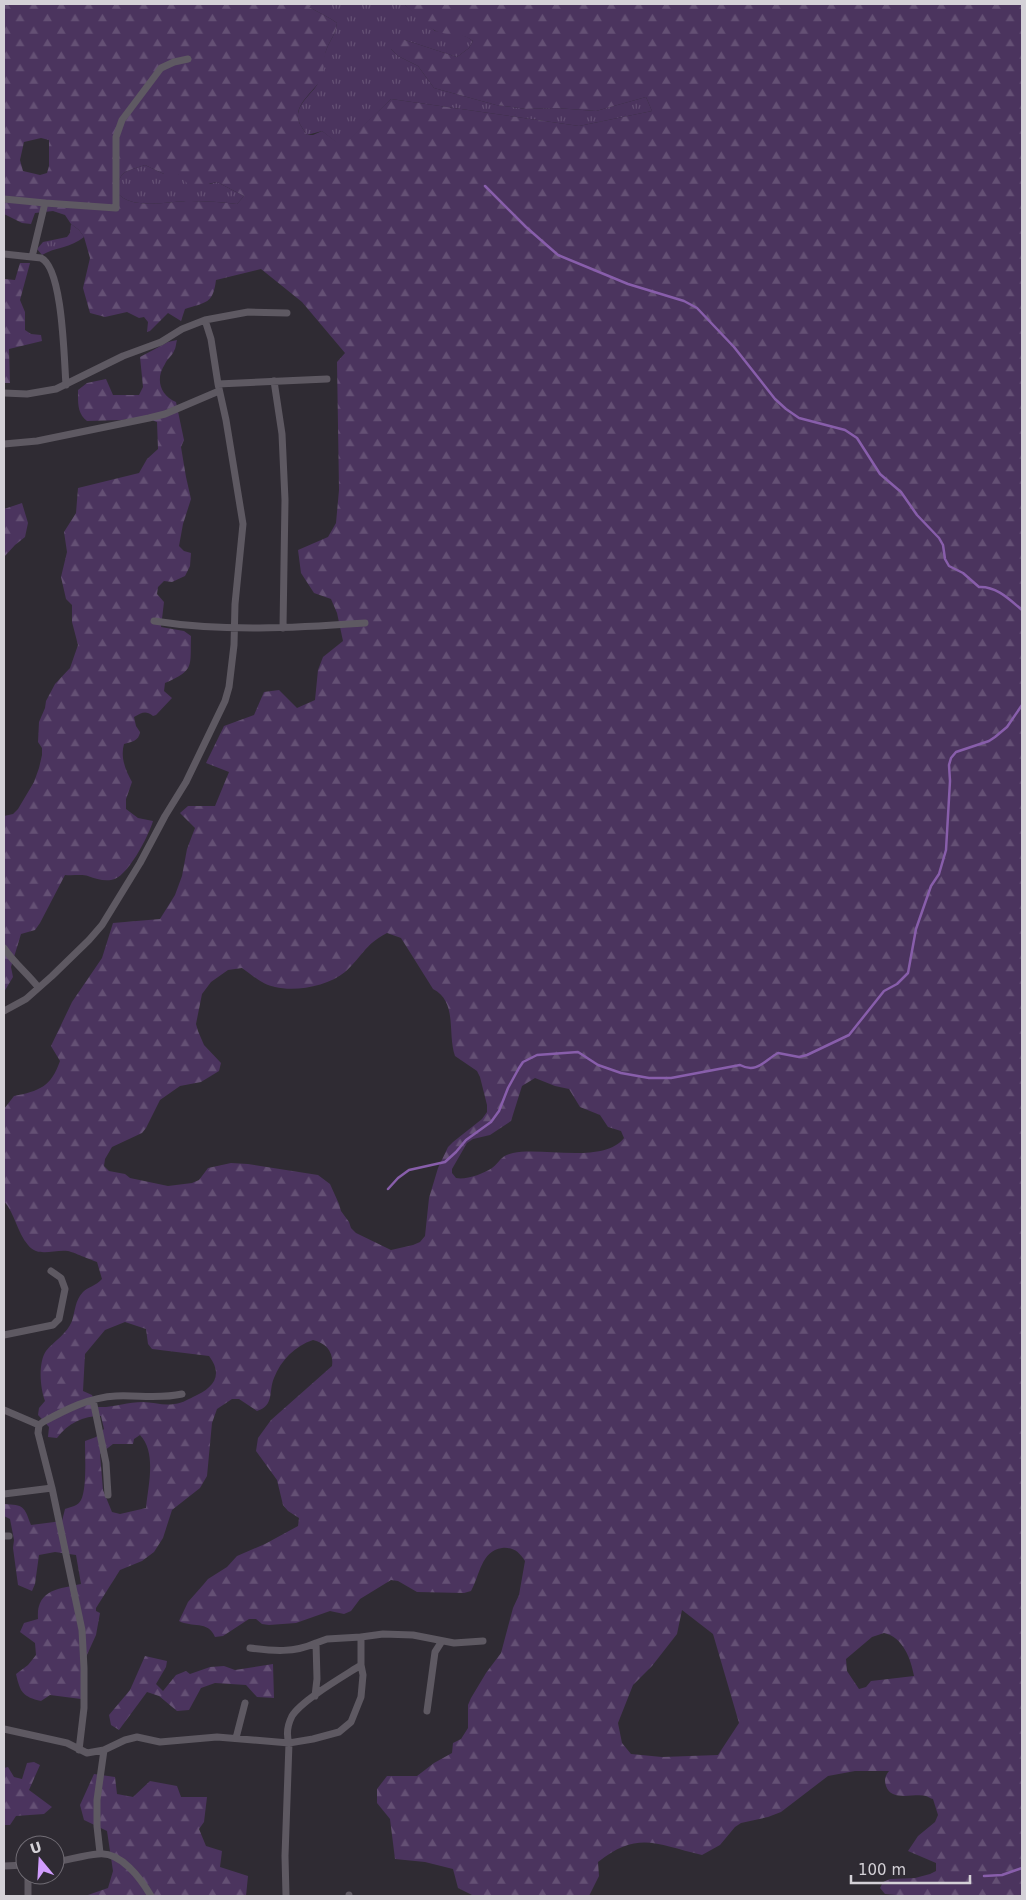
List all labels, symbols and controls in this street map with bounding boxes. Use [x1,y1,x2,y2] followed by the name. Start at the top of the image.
[15,1835,65,1885] north arrow
[28,1838,44,1857] text: U
[851,1852,970,1884] scale bar
[858,1861,906,1879] text: 100 m

